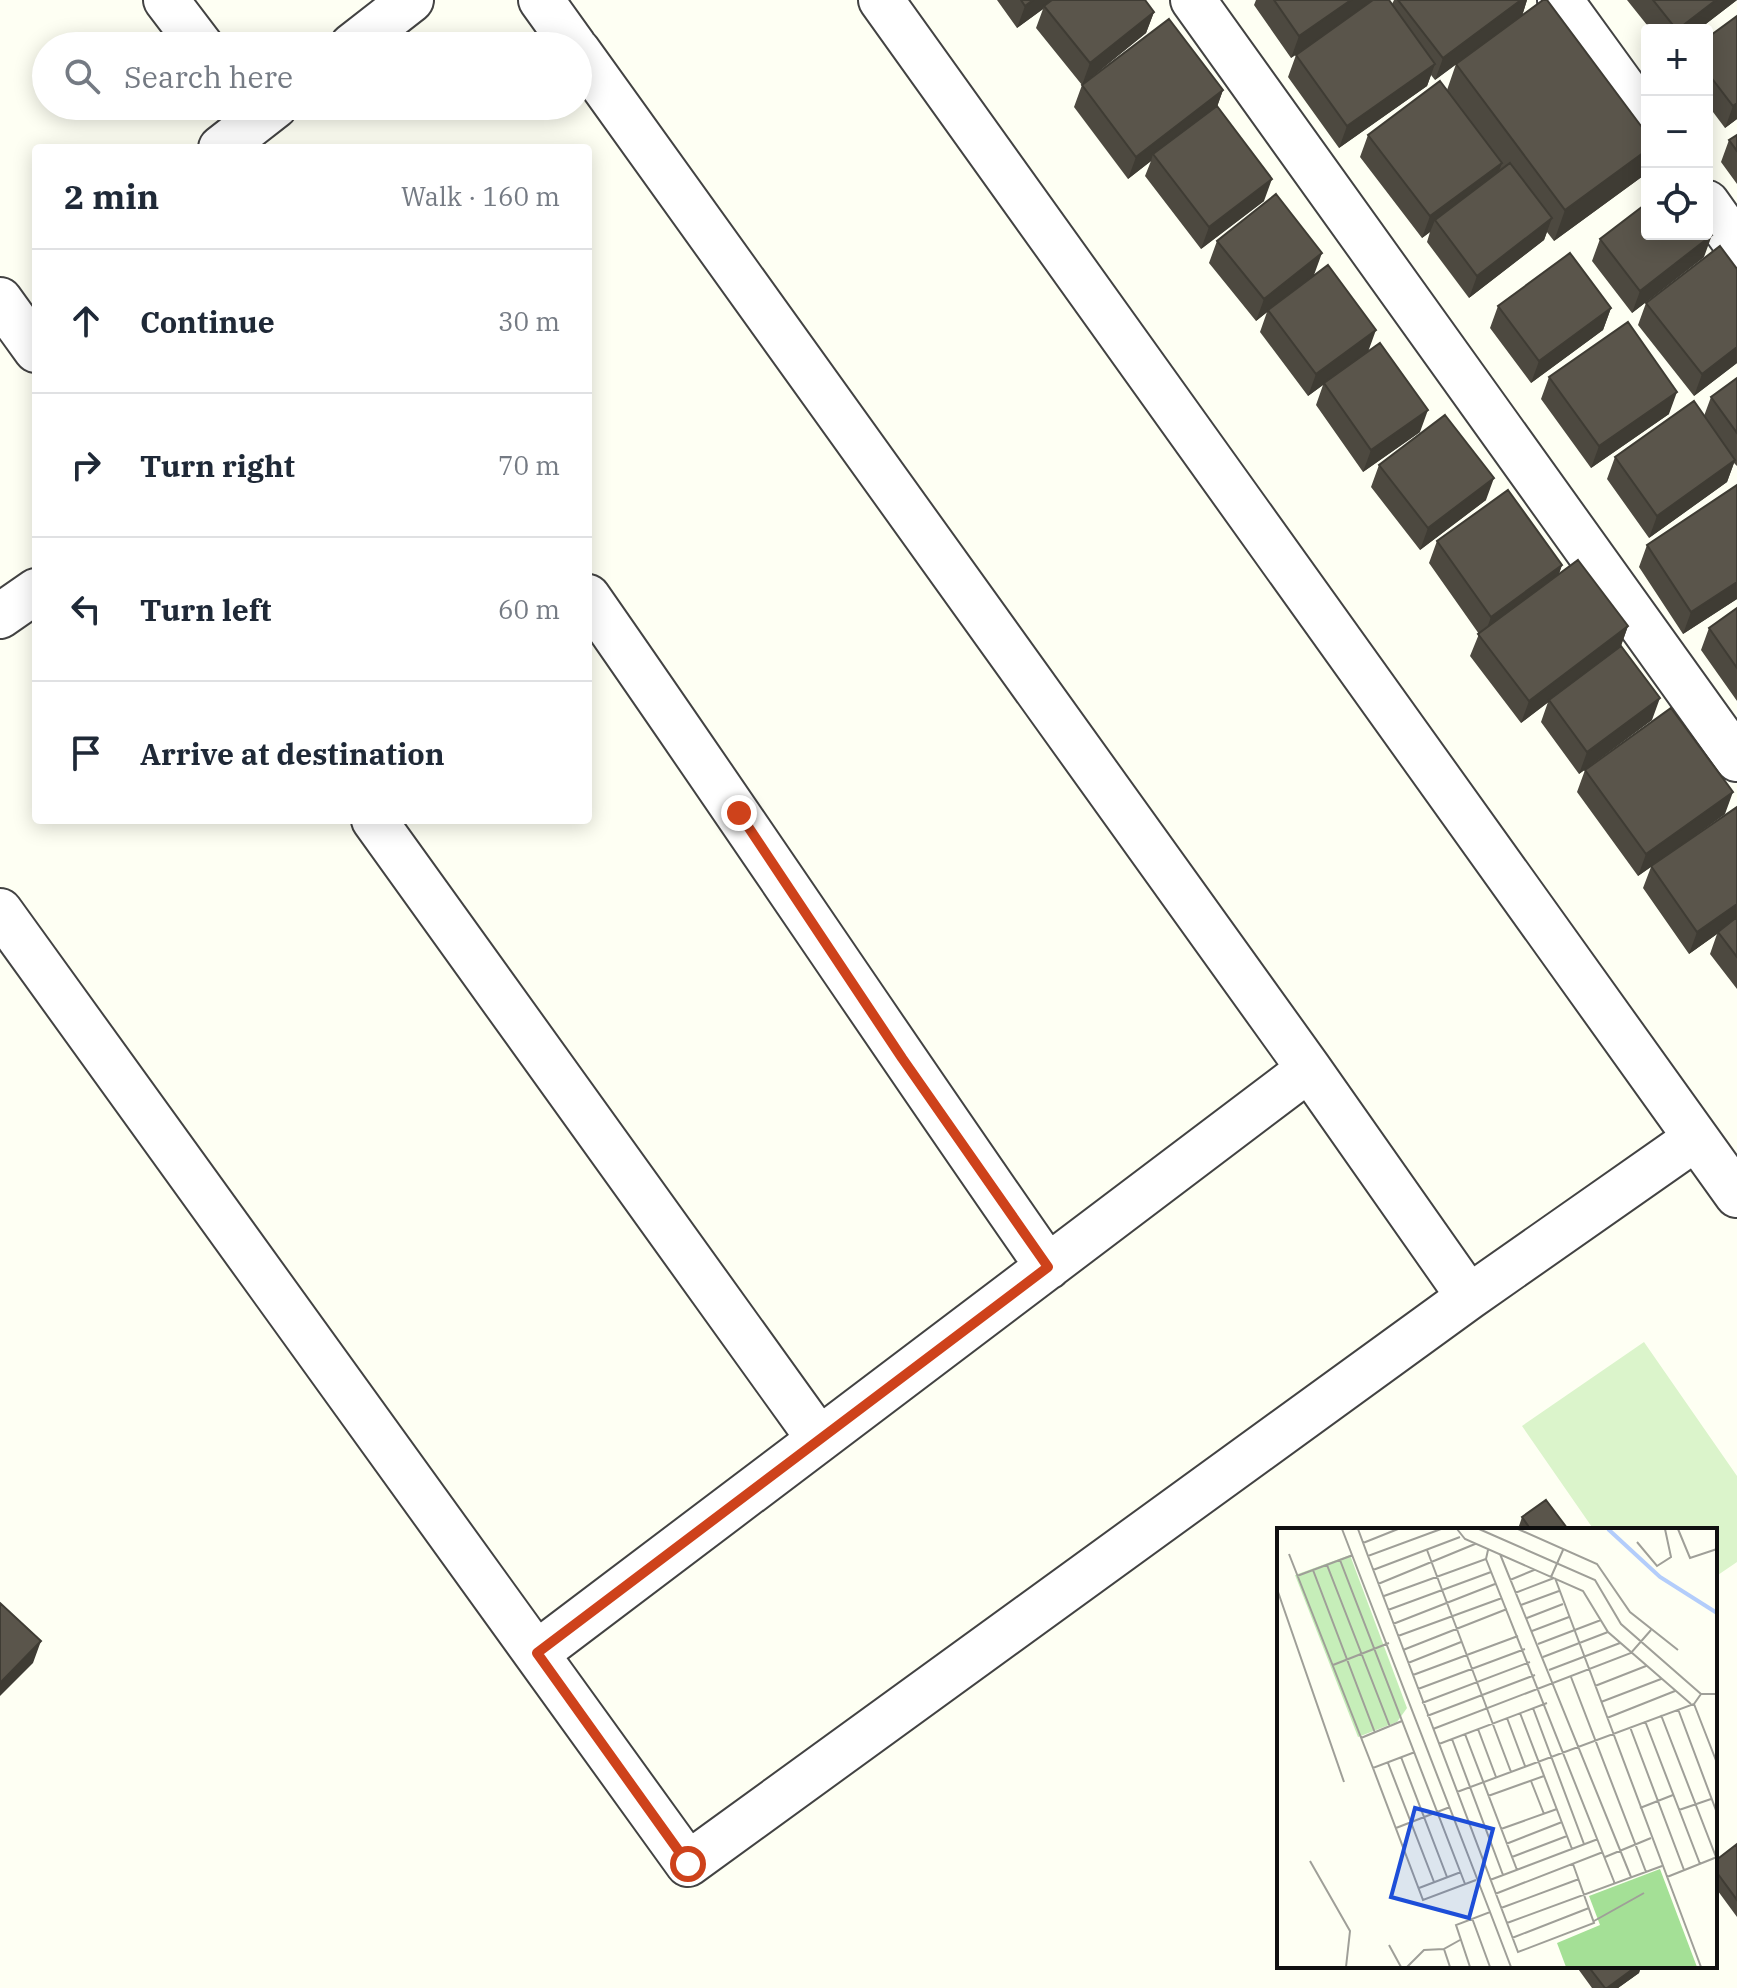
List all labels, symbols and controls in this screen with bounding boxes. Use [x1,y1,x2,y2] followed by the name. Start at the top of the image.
[1641,24,1713,240] map controls
[1641,24,1713,96] button: +
[32,32,592,120] search box
[60,54,104,98] icon: search
[124,57,293,96] text: Search here
[1641,96,1713,168] button: −
[1641,168,1713,240] button: locate
[64,174,159,218] text: 2 min
[401,179,560,213] text: Walk · 160 m
[64,299,108,343] icon: ahead
[140,302,275,341] text: Continue
[498,304,560,338] text: 30 m
[64,443,108,487] icon: right
[140,446,295,485] text: Turn right
[498,448,560,482] text: 70 m
[64,587,108,631] icon: left
[140,590,272,629] text: Turn left
[498,592,560,626] text: 60 m
[64,731,108,775] icon: arrive
[140,734,445,773] text: Arrive at destination
[721,795,757,831] route end
[1277,1528,1717,1968] inset map
[670,1846,706,1882] route start

